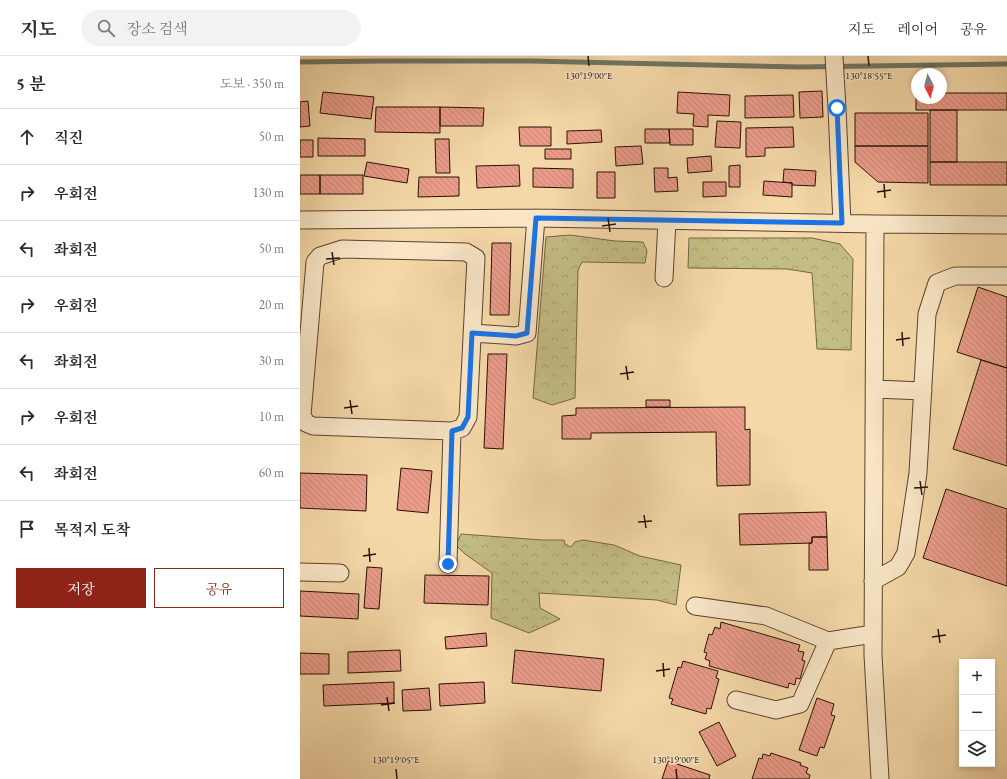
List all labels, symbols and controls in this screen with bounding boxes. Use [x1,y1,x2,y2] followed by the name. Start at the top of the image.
[81,10,361,46] search box
[20,17,57,42] text: 지도
[95,17,117,39] icon: search
[127,19,188,38] text: 장소 검색
[848,20,875,38] text: 지도
[897,20,938,38] text: 레이어
[960,20,987,38] text: 공유
[911,68,947,104] north arrow
[565,69,613,82] text: 130°19'00"E
[845,69,893,82] text: 130°18'55"E
[16,73,45,95] text: 5 분
[220,75,284,92] text: 도보 · 350 m
[828,99,846,117] route start
[16,126,38,148] icon: ahead
[54,128,83,147] text: 직진
[259,128,284,145] text: 50 m
[16,182,38,204] icon: right
[54,184,97,203] text: 우회전
[253,184,284,201] text: 130 m
[16,238,38,260] icon: left
[54,240,97,259] text: 좌회전
[259,240,284,257] text: 50 m
[16,294,38,316] icon: right
[54,296,97,315] text: 우회전
[259,296,284,313] text: 20 m
[16,350,38,372] icon: left
[54,352,97,371] text: 좌회전
[259,352,284,369] text: 30 m
[16,406,38,428] icon: right
[54,408,97,427] text: 우회전
[259,408,284,425] text: 10 m
[16,462,38,484] icon: left
[54,464,97,483] text: 좌회전
[259,464,284,481] text: 60 m
[16,518,38,540] icon: arrive
[54,520,130,539] text: 목적지 도착
[439,555,457,573] route end
[16,568,146,608] button: 저장
[154,568,284,608] button: 공유
[959,659,995,767] map controls
[959,659,995,695] button: +
[959,695,995,731] button: −
[959,731,995,767] button: layers
[372,753,420,766] text: 130°19'05"E
[652,753,700,766] text: 130°19'00"E

